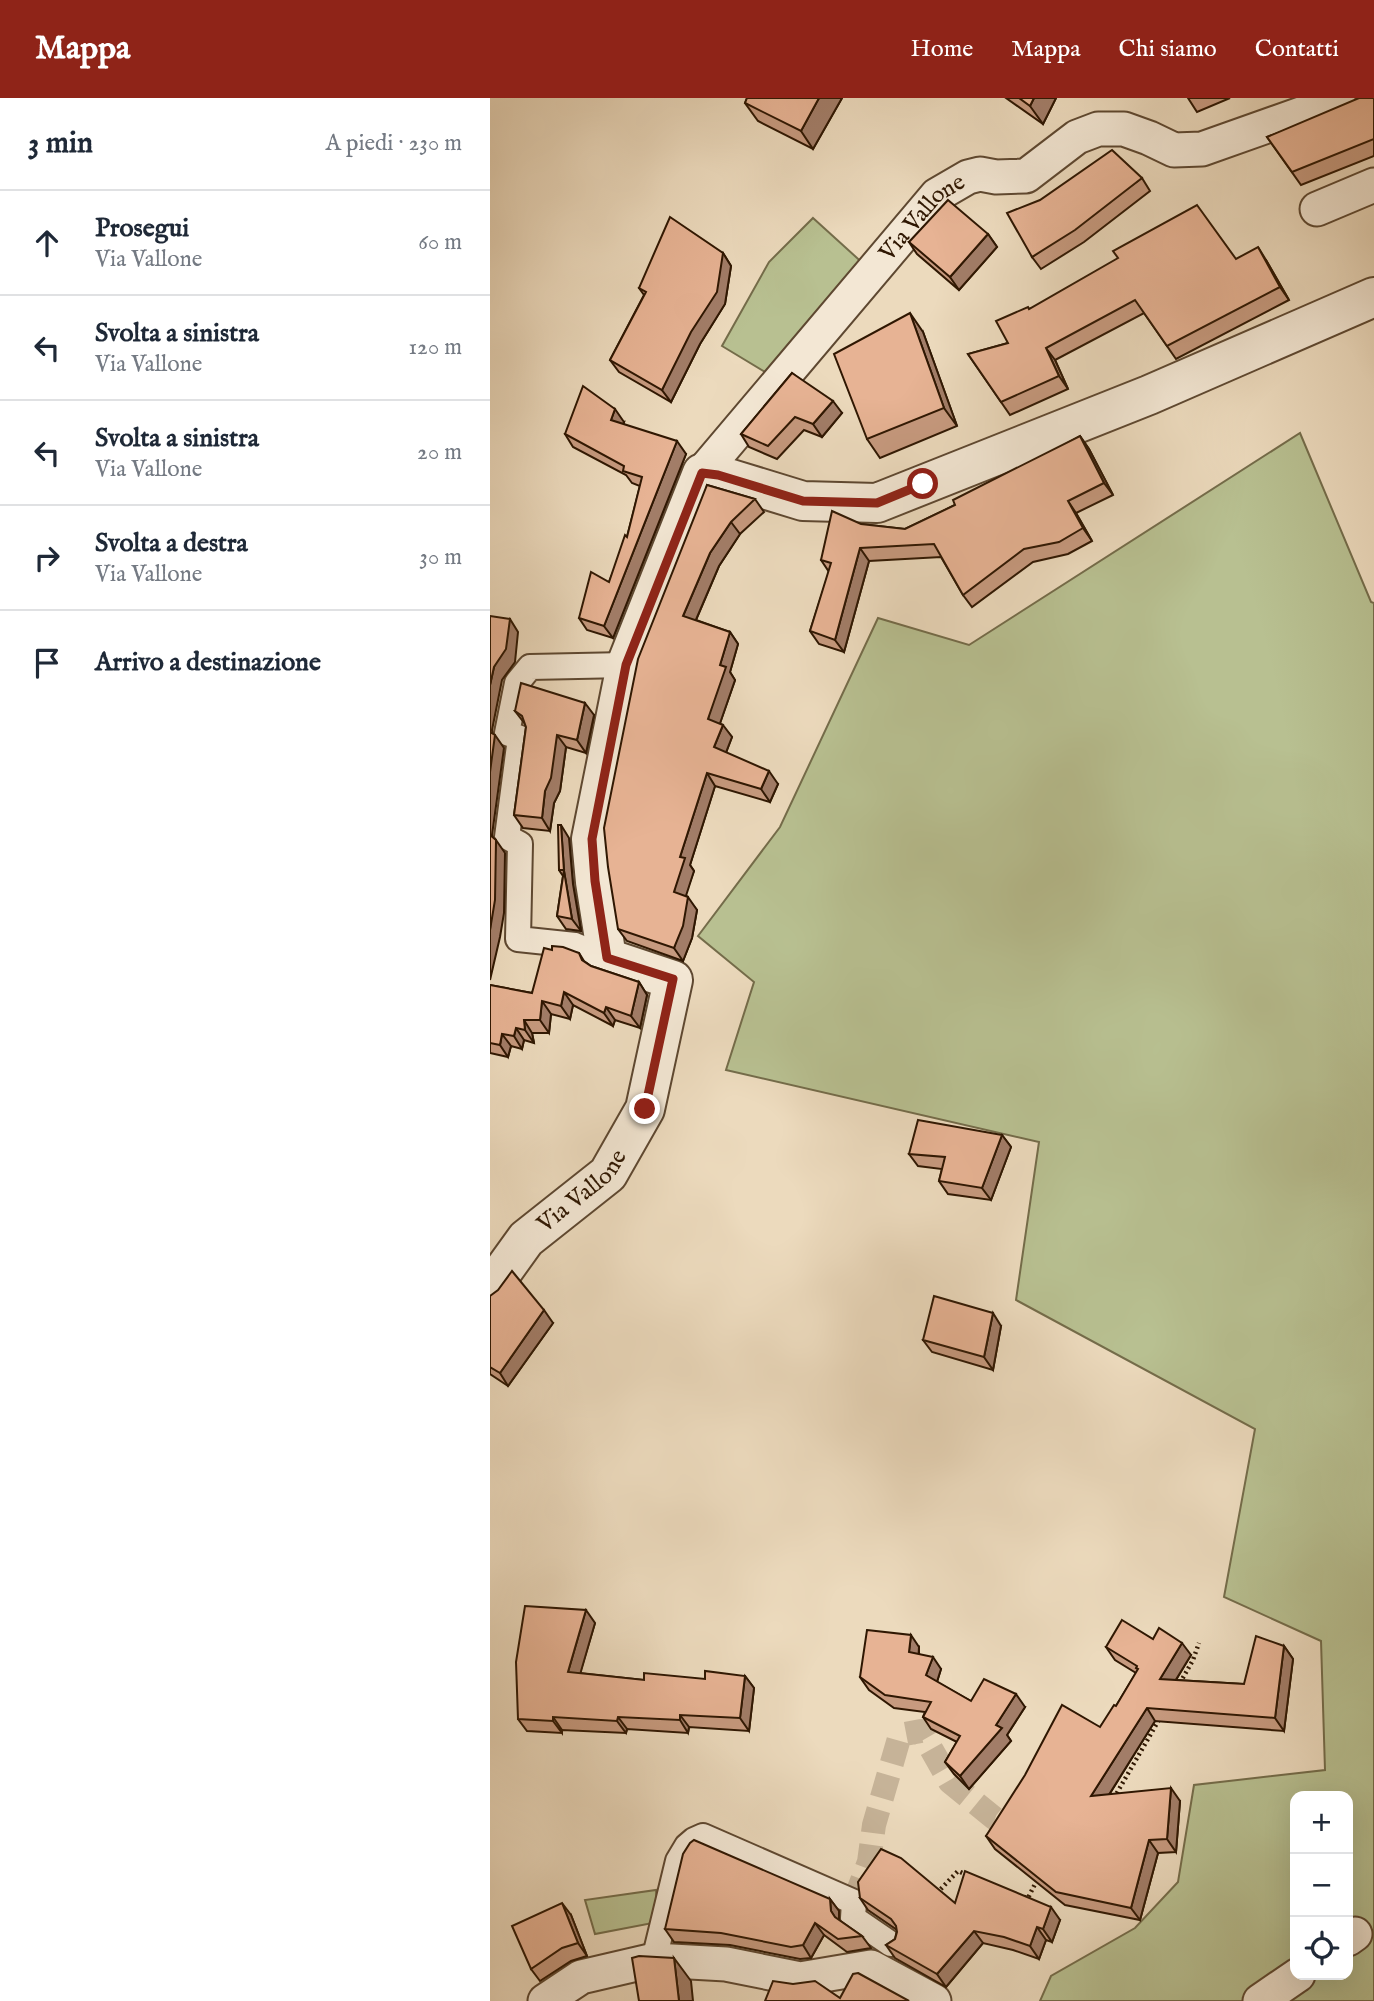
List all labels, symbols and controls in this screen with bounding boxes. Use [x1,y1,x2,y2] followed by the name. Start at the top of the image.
[35,28,130,70] text: Mappa
[911,34,973,65] text: Home
[1011,34,1081,65] text: Mappa
[1119,34,1217,65] text: Chi siamo
[1255,34,1339,65] text: Contatti
[28,125,93,163] text: 3 min
[325,129,462,158] text: A piedi · 230 m
[872,167,971,268] street label: Via Vallone
[95,212,189,245] text: Prosegui
[28,224,66,262] icon: ahead
[418,228,462,257] text: 60 m
[95,245,202,274] text: Via Vallone
[95,317,259,350] text: Svolta a sinistra
[28,329,66,367] icon: left
[409,333,462,362] text: 120 m
[95,350,202,379] text: Via Vallone
[95,422,259,455] text: Svolta a sinistra
[28,434,66,472] icon: left
[417,438,462,467] text: 20 m
[95,455,202,484] text: Via Vallone
[907,468,938,499] route start
[95,527,248,560] text: Svolta a destra
[28,539,66,577] icon: right
[419,543,462,572] text: 30 m
[95,560,202,589] text: Via Vallone
[28,644,66,682] icon: arrive
[95,646,321,679] text: Arrivo a destinazione
[629,1093,660,1124] route end
[530,1144,634,1240] street label: Via Vallone
[1290,1791,1353,1980] map controls
[1290,1791,1353,1854] button: +
[1290,1854,1353,1917] button: −
[1290,1917,1353,1980] button: locate

